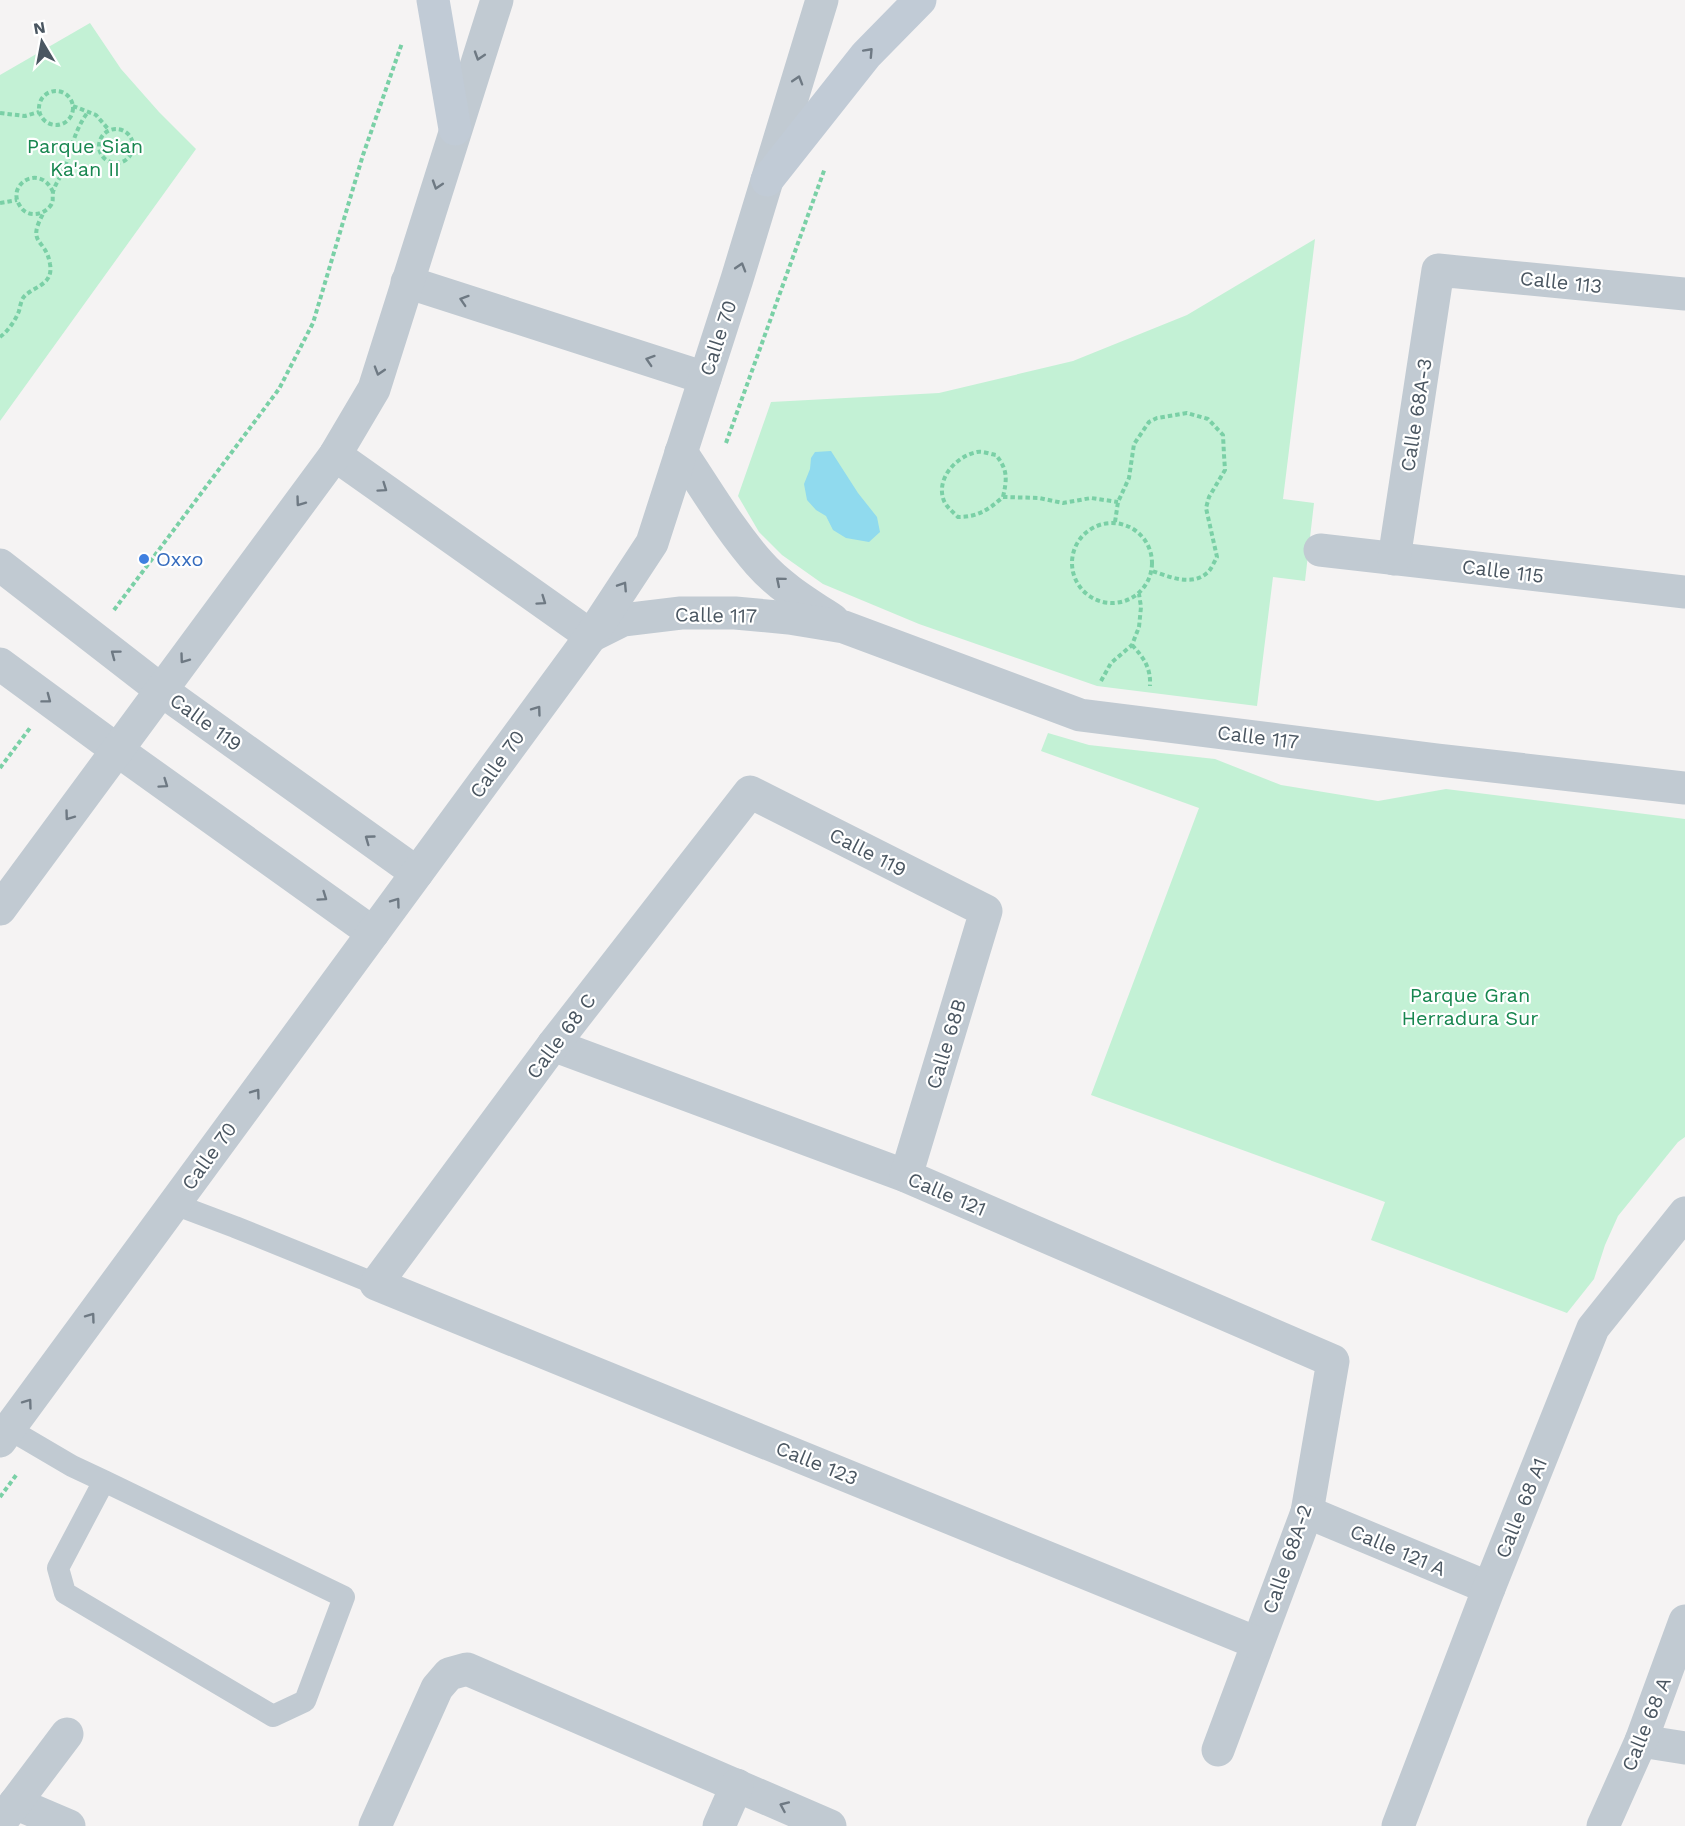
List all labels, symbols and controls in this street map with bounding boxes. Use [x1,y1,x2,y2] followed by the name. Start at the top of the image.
[12,12,72,72] north arrow
[32,17,47,38] text: N
[862,48,873,59] one-way arrow
[474,50,486,61] one-way arrow
[791,76,803,86] one-way arrow
[27,134,143,181] park label: Parque Sian Ka'an II
[432,179,444,190] one-way arrow
[734,262,746,273] one-way arrow
[1519,266,1603,298] street label: Calle 113
[459,295,470,307] one-way arrow
[695,297,741,379] street label: Calle 70
[645,354,656,367] one-way arrow
[1395,357,1437,473] street label: Calle 68A-3
[374,365,387,376] one-way arrow
[376,481,387,492] one-way arrow
[296,495,307,506] one-way arrow
[156,547,204,571] place label: Oxxo
[137,552,151,566] marker: Oxxo
[1461,554,1545,588] street label: Calle 115
[776,577,787,588] one-way arrow
[616,582,627,593] one-way arrow
[535,594,546,605] one-way arrow
[675,602,757,628] street label: Calle 117
[111,651,122,662] one-way arrow
[181,652,192,663] one-way arrow
[165,688,247,756] street label: Calle 119
[40,691,51,702] one-way arrow
[529,706,540,717] one-way arrow
[1216,720,1300,754] street label: Calle 117
[464,725,530,803] street label: Calle 70
[158,777,169,788] one-way arrow
[65,809,76,820] one-way arrow
[825,822,911,882] street label: Calle 119
[365,835,376,846] one-way arrow
[317,890,328,901] one-way arrow
[389,897,400,908] one-way arrow
[1401,983,1539,1030] park label: Parque Gran Herradura Sur
[521,989,601,1083] street label: Calle 68 C
[921,996,971,1092] street label: Calle 68B
[249,1088,260,1099] one-way arrow
[176,1117,242,1195] street label: Calle 70
[904,1167,990,1221] street label: Calle 121
[84,1313,95,1324] one-way arrow
[21,1398,32,1409] one-way arrow
[772,1436,862,1490] street label: Calle 123
[1490,1454,1552,1562] street label: Calle 68 A1
[1257,1501,1317,1617] street label: Calle 68A-2
[1346,1519,1450,1581] street label: Calle 121 A
[1616,1673,1676,1775] street label: Calle 68 A
[779,1801,790,1813] one-way arrow

